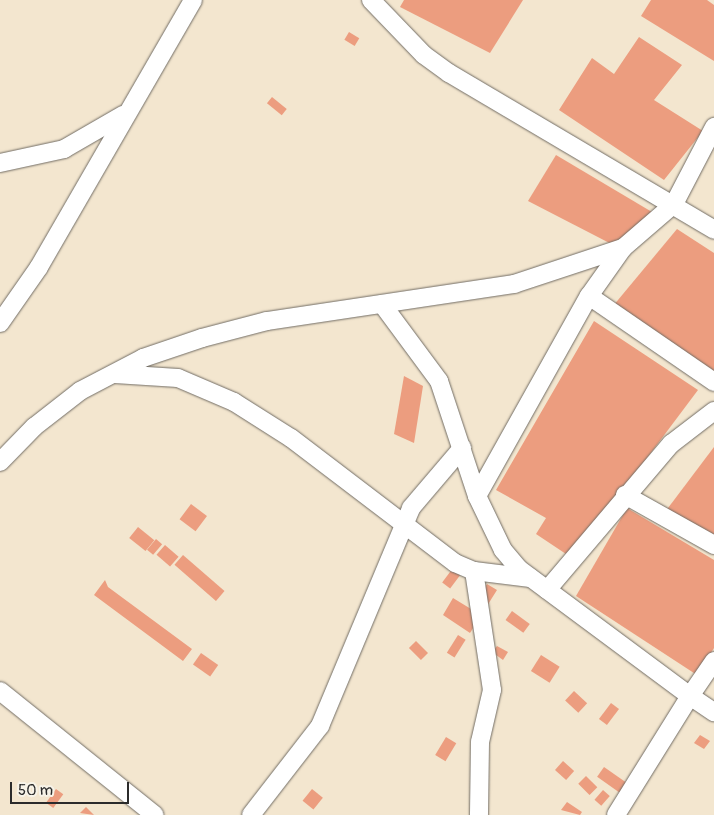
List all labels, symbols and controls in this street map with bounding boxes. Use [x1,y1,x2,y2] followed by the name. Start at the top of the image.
[12,772,131,804] scale bar
[18,781,53,800] text: 50 m

